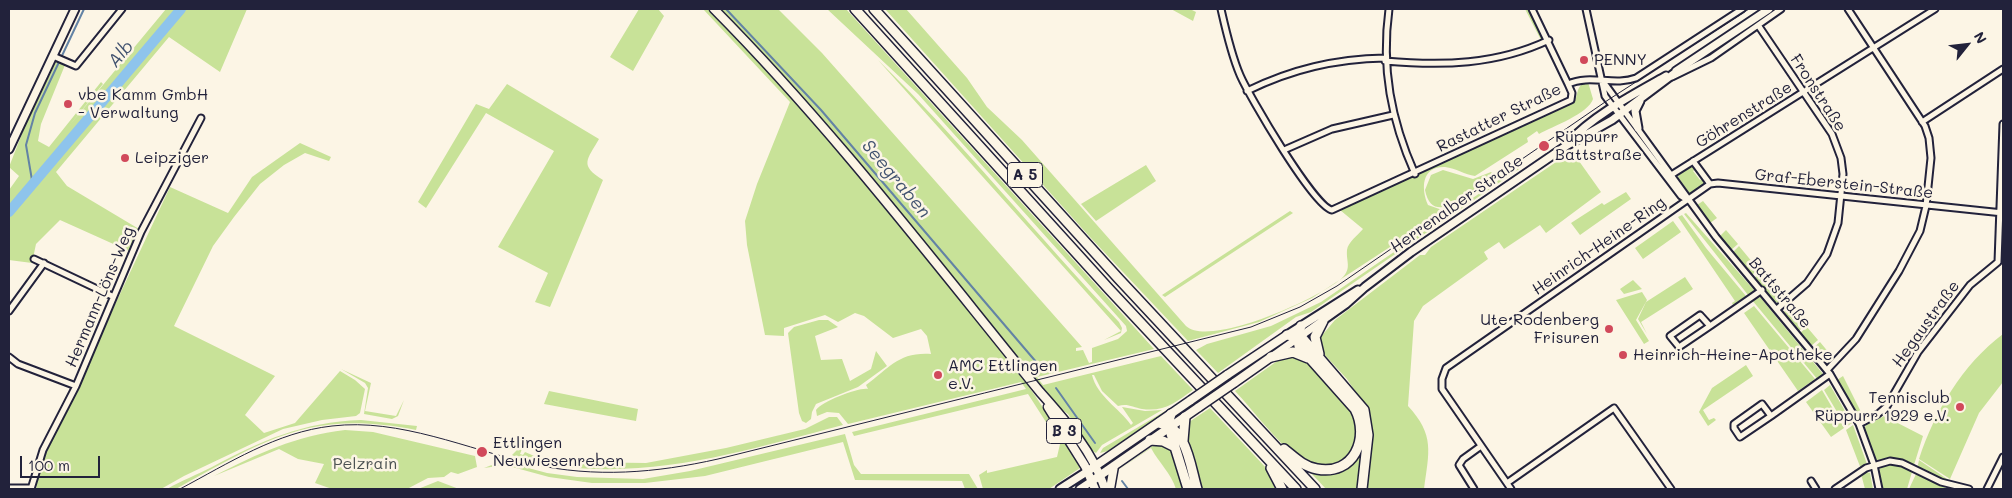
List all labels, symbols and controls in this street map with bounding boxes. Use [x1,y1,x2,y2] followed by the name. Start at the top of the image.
[1942,20,1992,70] north arrow
[1970,28,1991,47] text: N
[104,36,138,72] water label: Alb
[1594,50,1647,70] place label: PENNY
[1786,51,1850,135] street label: Fronstraße
[1578,54,1590,66] marker: PENNY
[1692,78,1796,152] street label: Göhrenstraße
[1434,80,1564,156] street label: Rastatter Straße
[78,85,208,123] place label: vbe Kamm GmbH - Verwaltung
[62,98,74,110] marker: vbe Kamm GmbH - Verwaltung
[1555,127,1642,165] place label: Rüppurr Battstraße
[857,135,935,223] water label: Seegraben
[1537,139,1551,153] marker: Rüppurr Battstraße
[135,148,209,168] place label: Leipziger
[1387,151,1527,257] street label: Herrenalber Straße
[119,152,131,164] marker: Leipziger
[1008,162,1042,188] road number: A 5
[1754,165,1934,203] street label: Graf-Eberstein-Straße
[1529,193,1669,299] street label: Heinrich-Heine-Ring
[62,224,138,370] street label: Hermann-Löns-Weg
[1745,254,1815,332] street label: Battstraße
[1888,277,1964,371] street label: Hegaustraße
[1480,310,1599,348] place label: Ute Rodenberg Frisuren
[1603,323,1615,335] marker: Ute Rodenberg Frisuren
[1633,345,1833,365] place label: Heinrich-Heine-Apotheke
[1617,349,1629,361] marker: Heinrich-Heine-Apotheke
[948,356,1057,394] place label: AMC Ettlingen e.V.
[932,369,944,381] marker: AMC Ettlingen e.V.
[1815,388,1950,426] place label: Tennisclub Rüppurr 1929 e.V.
[1954,401,1966,413] marker: Tennisclub Rüppurr 1929 e.V.
[1046,418,1082,444] road number: B 3
[493,433,624,471] place label: Ettlingen Neuwiesenreben
[475,445,489,459] marker: Ettlingen Neuwiesenreben
[22,446,102,478] scale bar
[333,454,397,474] park label: Pelzrain
[28,455,70,475] text: 100 m

